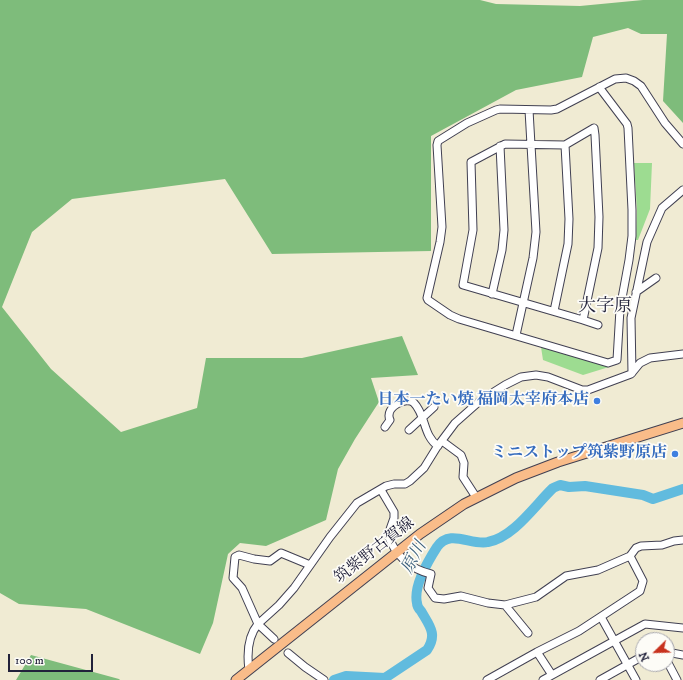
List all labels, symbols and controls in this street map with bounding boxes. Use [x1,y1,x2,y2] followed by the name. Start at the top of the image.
[578,296,632,318] district label: 大字原
[378,391,589,411] place label: 日本一たい焼 福岡太宰府本店
[592,396,602,406] marker: 日本一たい焼 福岡太宰府本店
[491,444,667,464] place label: ミニストップ筑紫野原店
[670,449,680,459] marker: ミニストップ筑紫野原店
[331,514,419,588] street label: 筑紫野古賀線
[398,538,432,578] water label: 原川
[635,632,675,672] north arrow
[10,646,95,672] scale bar
[637,649,653,663] text: N
[15,653,44,668] text: 100 m

